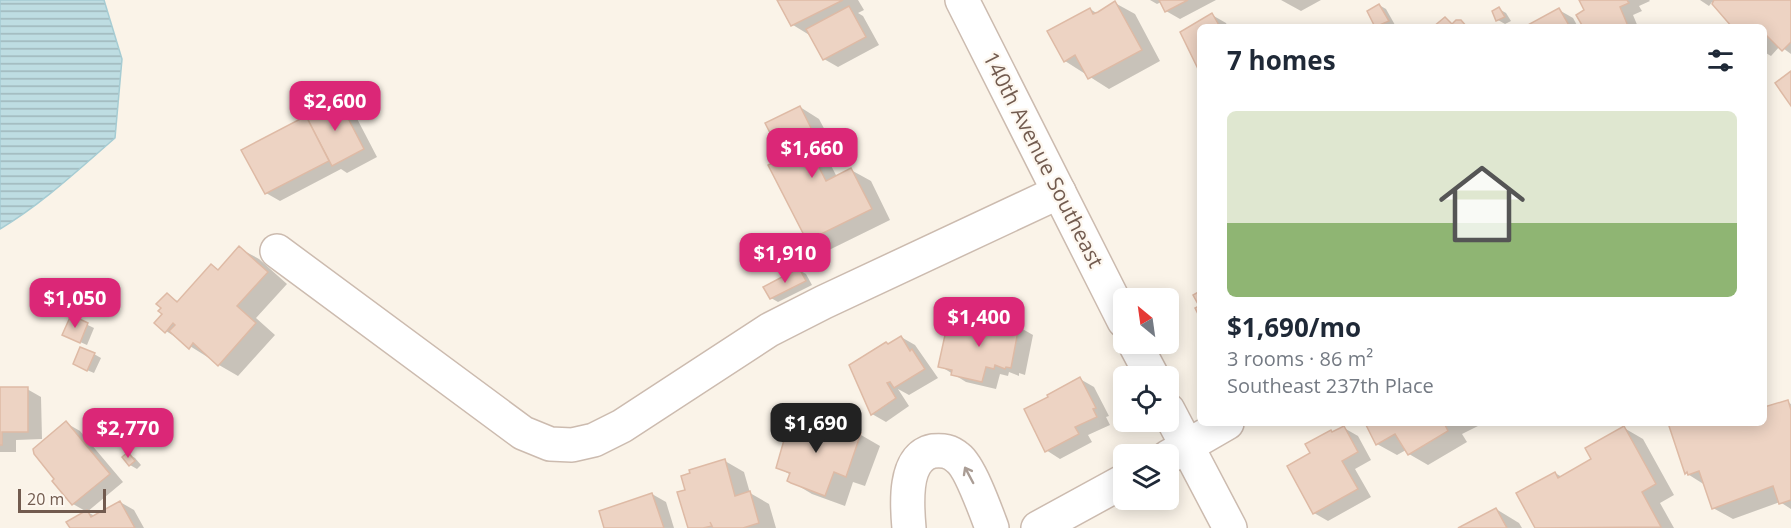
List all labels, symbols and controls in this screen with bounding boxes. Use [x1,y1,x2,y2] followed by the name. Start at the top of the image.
[1227,42,1336,78] text: 7 homes
[1704,44,1737,77] icon: filters
[977,47,1111,272] street label: 140th Avenue Southeast
[286,81,384,132] pin: $2,600
[304,87,366,114] text: $2,600
[763,128,861,179] pin: $1,660
[781,134,843,161] text: $1,660
[1428,150,1536,258] icon: home
[736,233,834,284] pin: $1,910
[754,239,816,266] text: $1,910
[26,278,124,329] pin: $1,050
[44,284,106,311] text: $1,050
[1113,288,1179,354] north arrow
[1113,288,1179,510] map controls
[930,297,1028,348] pin: $1,400
[948,303,1010,330] text: $1,400
[1227,309,1361,345] text: $1,690/mo
[1227,345,1373,372] text: 3 rooms · 86 m²
[1113,366,1179,432] button: locate
[1227,372,1434,399] text: Southeast 237th Place
[767,403,865,454] pin: $1,690
[79,408,177,459] pin: $2,770
[785,409,847,436] text: $1,690
[97,414,159,441] text: $2,770
[1113,444,1179,510] button: layers
[963,466,974,484] one-way arrow
[18,486,106,514] scale bar
[27,488,64,510] text: 20 m

